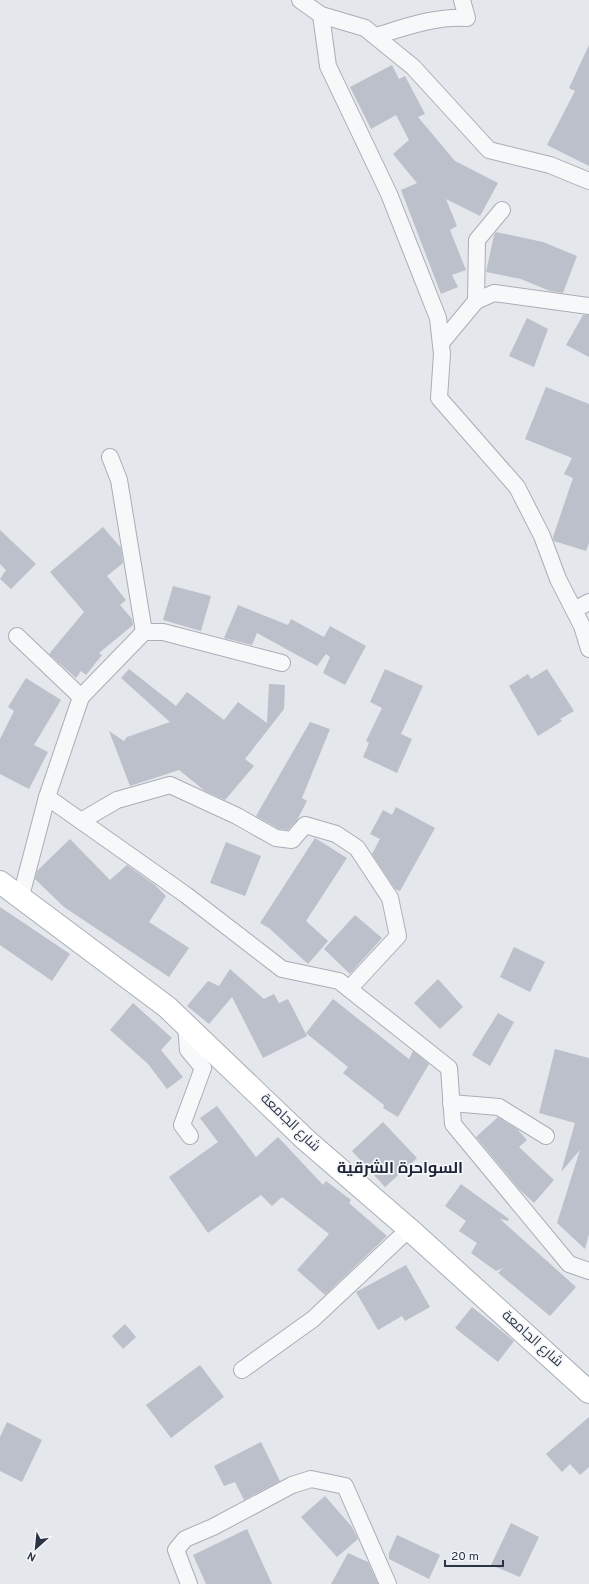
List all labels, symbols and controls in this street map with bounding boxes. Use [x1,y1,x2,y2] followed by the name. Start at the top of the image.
[257,1090,323,1156] street label: شارع الجامعة
[337,1159,463,1179] district label: السواحرة الشرقية
[498,1307,566,1371] street label: شارع الجامعة
[16,1528,56,1568] north arrow
[445,1542,503,1568] scale bar
[25,1548,39,1564] text: N
[451,1549,479,1565] text: 20 m

